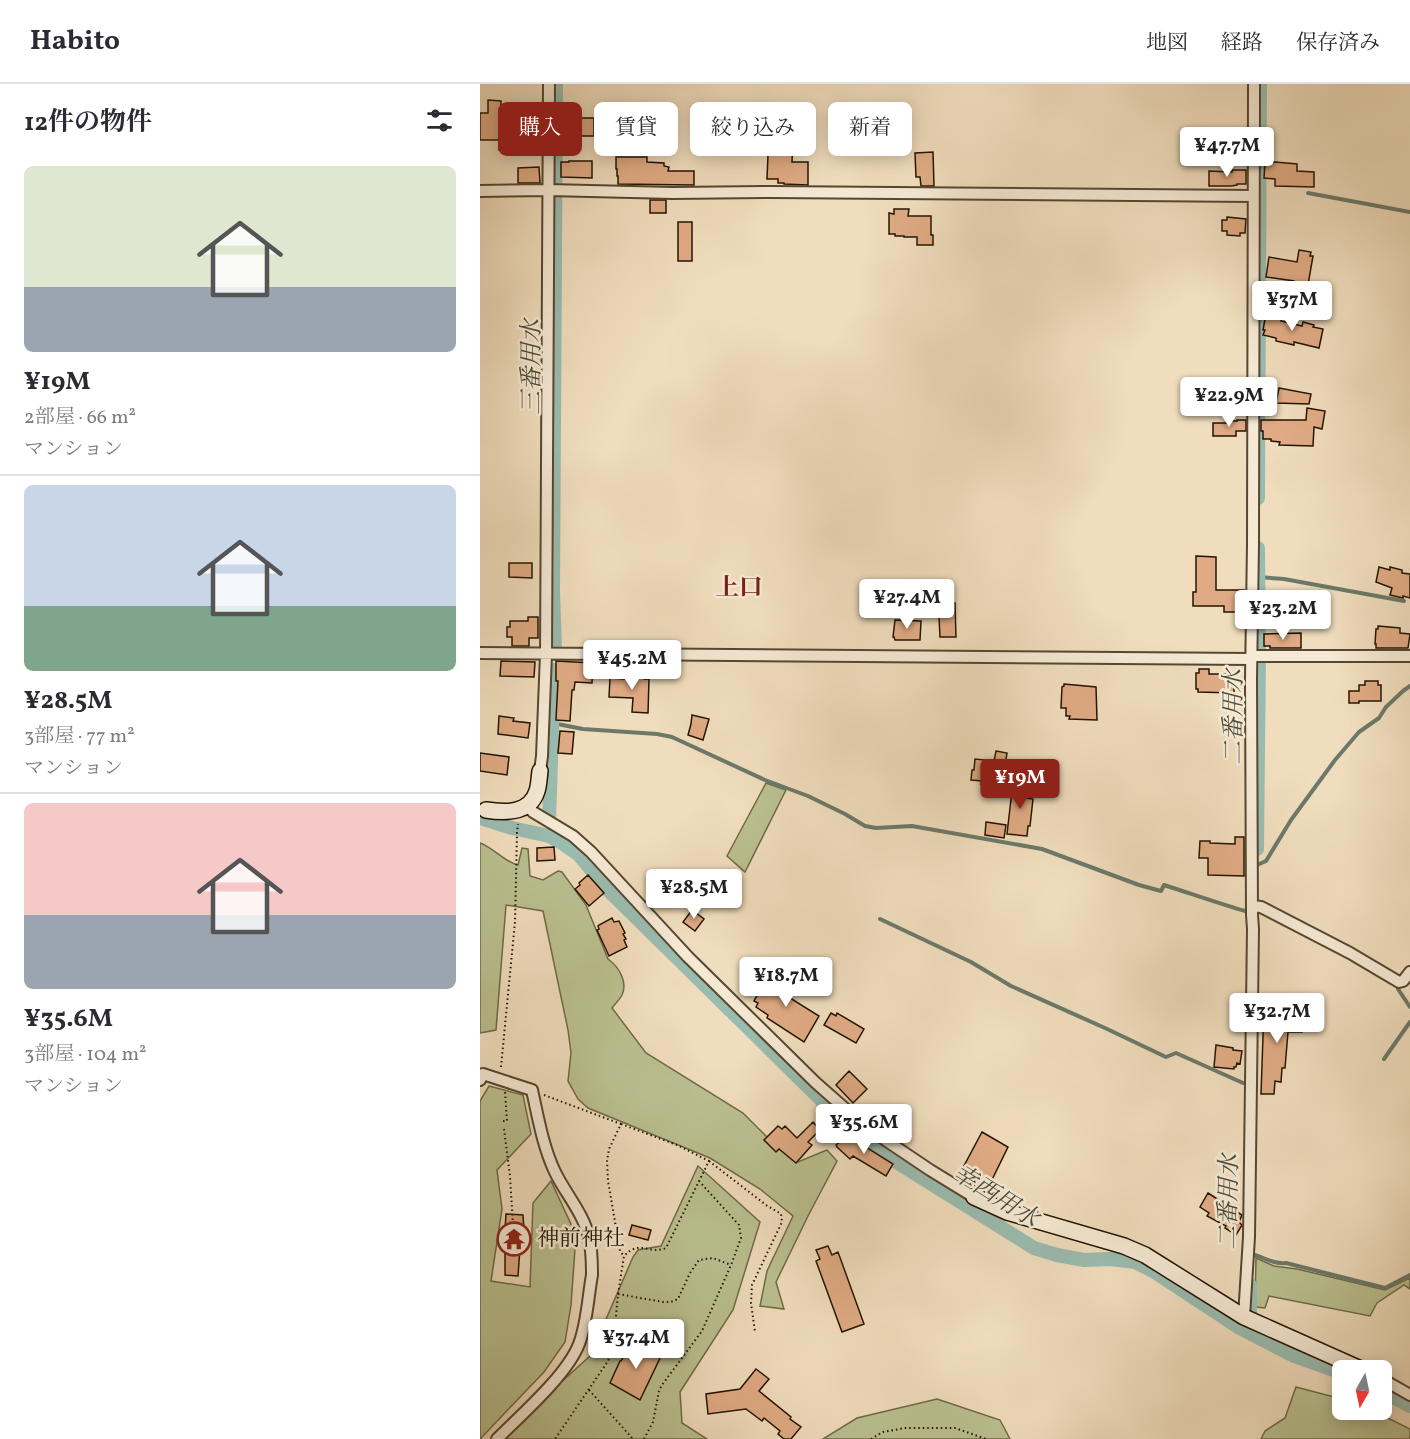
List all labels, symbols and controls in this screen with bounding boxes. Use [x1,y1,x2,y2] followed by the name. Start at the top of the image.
[30,22,120,61] text: Habito
[1146,29,1188,58] text: 地図
[1221,29,1263,58] text: 経路
[1296,29,1380,58] text: 保存済み
[498,102,582,156] chip: 購入
[594,102,678,156] chip: 賃貸
[690,102,816,156] chip: 絞り込み
[828,102,912,156] chip: 新着
[423,104,456,137] icon: filters
[24,105,152,141] text: 12件の物件
[1178,127,1276,178] pin: ¥47.7M
[1194,132,1260,160] text: ¥47.7M
[186,205,294,313] icon: home
[1256,281,1328,332] pin: ¥37M
[1266,286,1318,314] text: ¥37M
[516,317,550,415] water label: 三番用水
[24,364,90,400] text: ¥19M
[1180,377,1278,428] pin: ¥22.9M
[1194,382,1264,410] text: ¥22.9M
[24,404,136,432] text: 2部屋 · 66 m²
[24,436,123,464] text: マンション
[186,524,294,632] icon: home
[715,572,763,606] district label: 上口
[858,579,956,630] pin: ¥27.4M
[873,584,941,612] text: ¥27.4M
[1234,590,1332,641] pin: ¥23.2M
[1249,595,1317,623] text: ¥23.2M
[583,640,681,691] pin: ¥45.2M
[597,645,667,673] text: ¥45.2M
[1218,667,1252,765] water label: 二番用水
[24,683,112,719] text: ¥28.5M
[24,723,135,751] text: 3部屋 · 77 m²
[24,755,123,783] text: マンション
[984,759,1056,810] pin: ¥19M
[994,764,1046,792] text: ¥19M
[186,842,294,950] icon: home
[645,869,743,920] pin: ¥28.5M
[660,874,728,902] text: ¥28.5M
[737,957,835,1008] pin: ¥18.7M
[753,962,819,990] text: ¥18.7M
[1228,993,1326,1044] pin: ¥32.7M
[1243,998,1311,1026] text: ¥32.7M
[24,1001,113,1037] text: ¥35.6M
[24,1041,147,1069] text: 3部屋 · 104 m²
[24,1073,123,1101] text: マンション
[815,1104,913,1155] pin: ¥35.6M
[830,1109,898,1137] text: ¥35.6M
[1212,1152,1248,1250] water label: 二番用水
[945,1157,1046,1238] water label: 幸西用水
[496,1221,532,1257] temple icon: 神前神社
[537,1224,625,1255] place label: 神前神社
[587,1319,685,1370] pin: ¥37.4M
[602,1324,670,1352] text: ¥37.4M
[1332,1360,1392,1420] north arrow
[1332,1360,1392,1420] map controls

